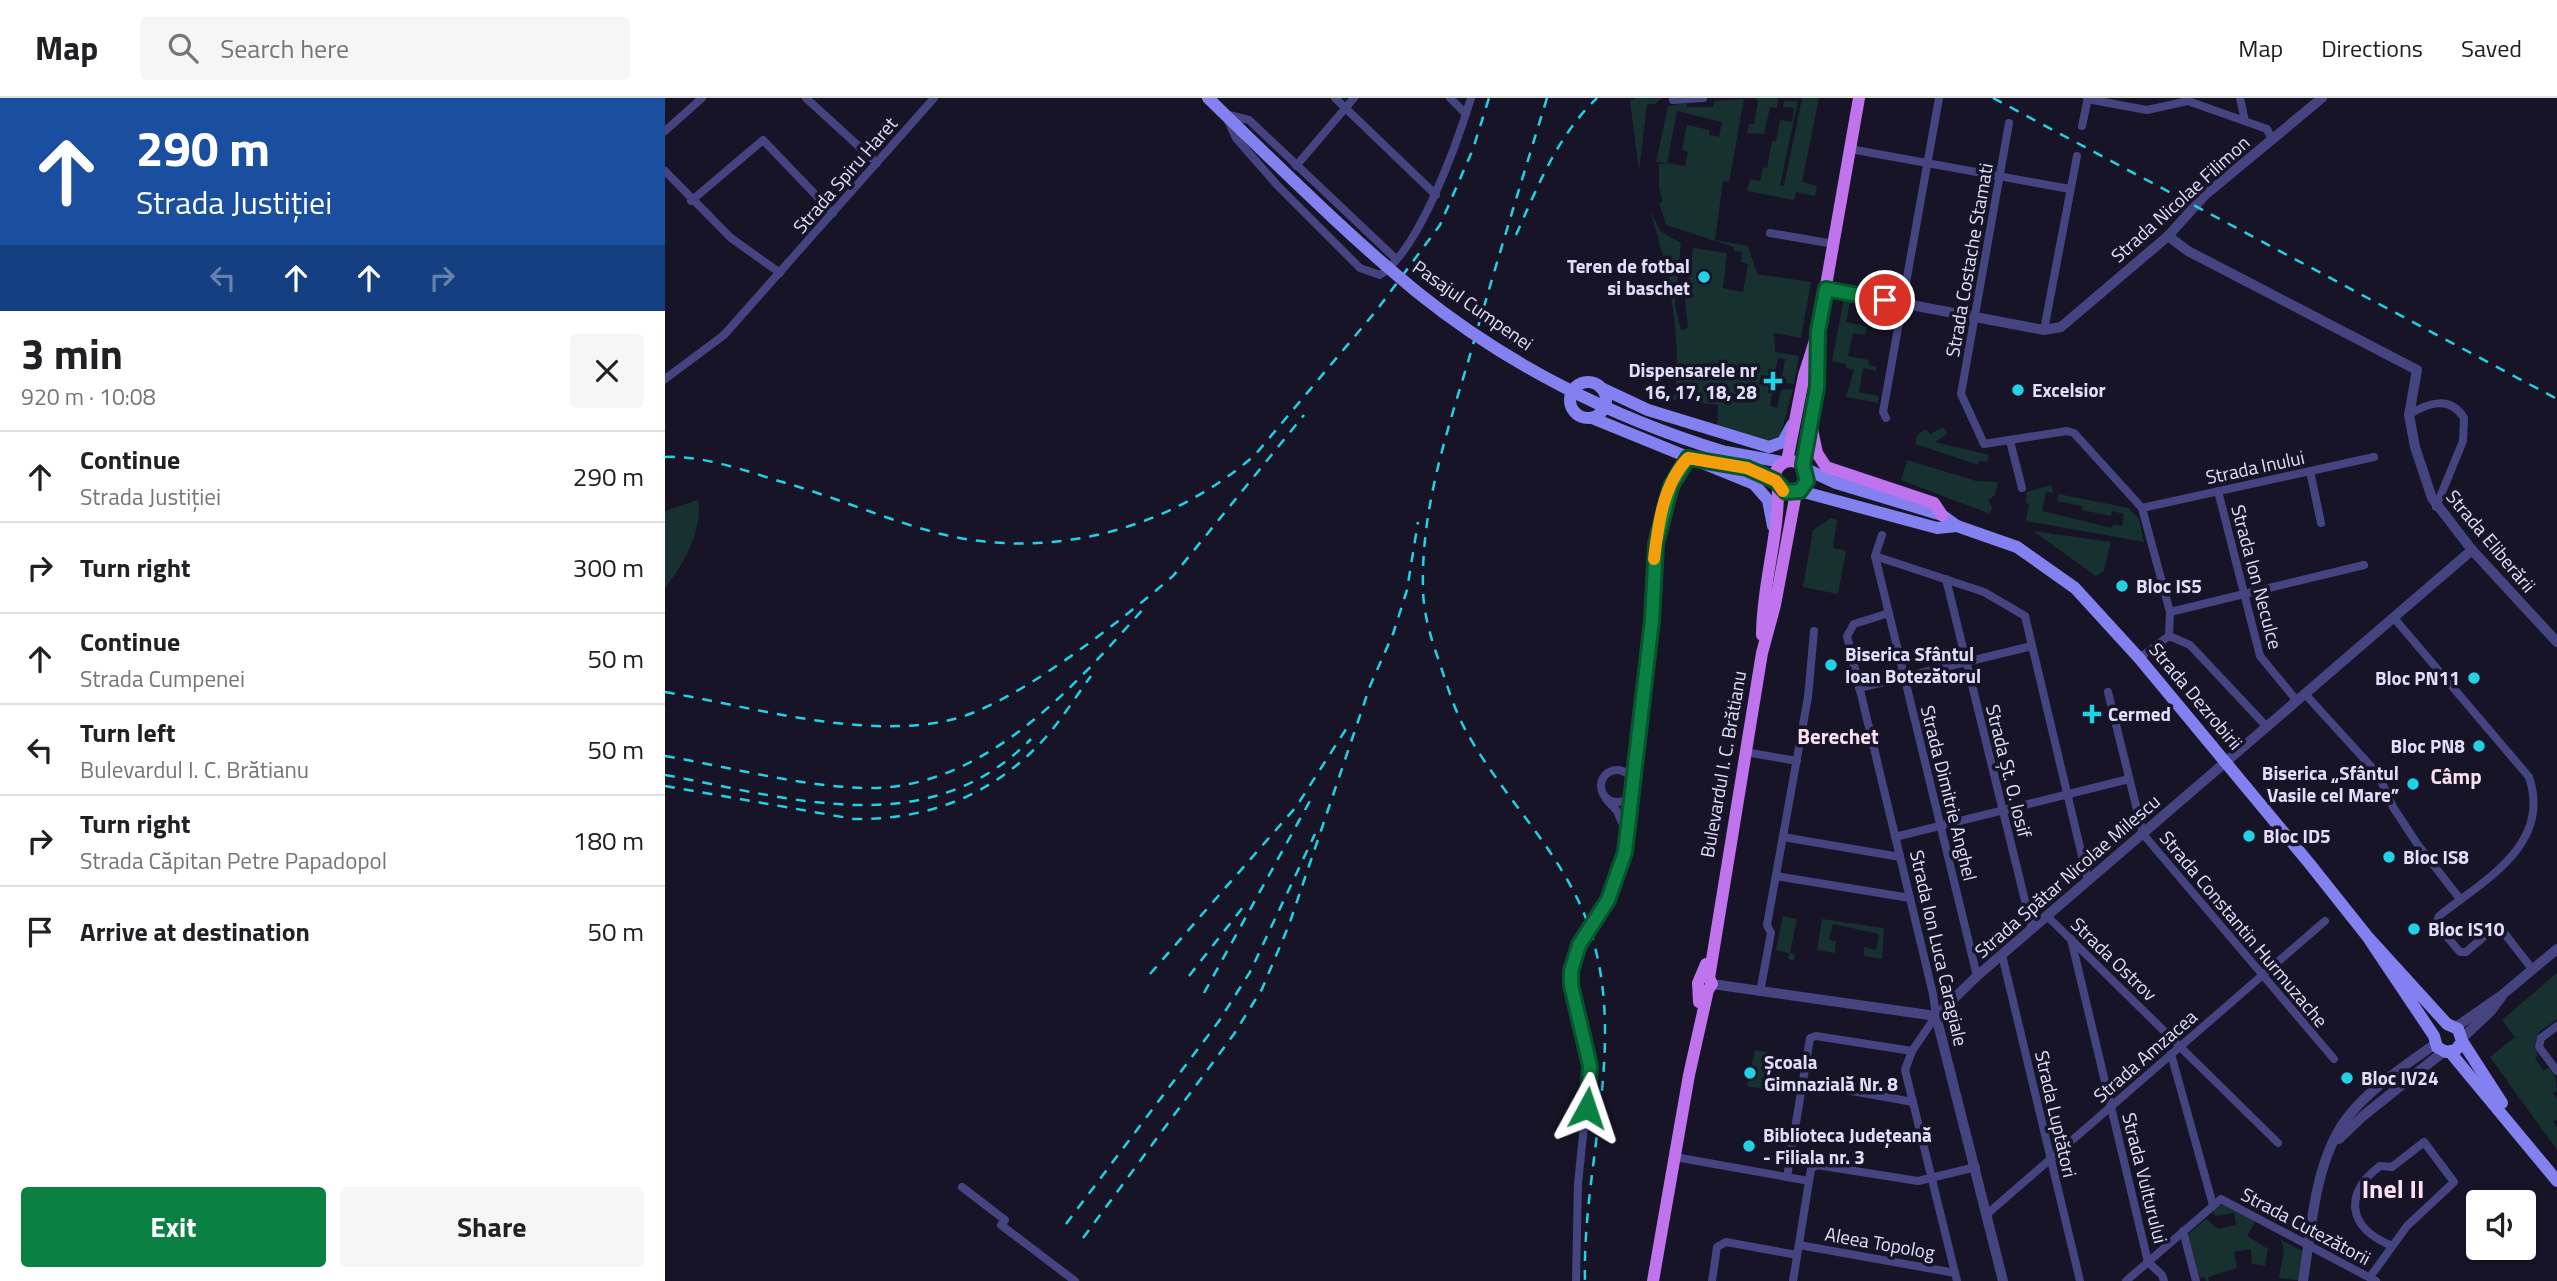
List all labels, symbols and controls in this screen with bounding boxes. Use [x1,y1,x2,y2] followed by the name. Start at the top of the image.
[140,17,630,80] search box
[35,23,98,73] text: Map
[164,29,202,67] icon: search
[220,29,349,68] text: Search here
[2238,30,2283,66] text: Map
[2321,30,2423,66] text: Directions
[2461,30,2522,66] text: Saved
[785,109,904,240] street label: Strada Spiru Haret
[136,110,270,185] text: 290 m
[21,126,112,217] icon: ahead
[2104,128,2256,269] street label: Strada Nicolae Filimon
[1937,161,2000,359] street label: Strada Costache Stamati
[136,178,332,226] text: Strada Justiției
[1567,251,1690,302] place label: Teren de fotbal si baschet
[1407,252,1540,357] street label: Pasajul Cumpenei
[204,259,242,297] icon: left
[277,259,315,297] icon: ahead
[350,259,388,297] icon: ahead
[423,259,461,297] icon: right
[1696,269,1712,285] marker: Teren de fotbal si baschet
[1855,270,1915,330] pin
[1866,281,1904,319] icon: arrive
[21,321,123,385] text: 3 min
[570,334,644,408] button: close
[1628,355,1757,406] place label: Dispensarele nr 16, 17, 18, 28
[1763,371,1783,391] marker: Dispensarele nr 16, 17, 18, 28
[2032,375,2106,404] place label: Excelsior
[21,379,156,414] text: 920 m · 10:08
[2010,382,2026,398] marker: Excelsior
[80,440,180,479] text: Continue
[2203,442,2307,491] street label: Strada Inului
[573,457,644,496] text: 290 m
[21,458,59,496] icon: ahead
[80,479,221,514] text: Strada Justiției
[2440,483,2543,598] street label: Strada Eliberării
[2224,501,2291,652] street label: Strada Ion Neculce
[80,548,191,587] text: Turn right
[573,548,644,587] text: 300 m
[21,549,59,587] icon: right
[2136,571,2202,600] place label: Bloc IS5
[2114,578,2130,594] marker: Bloc IS5
[80,622,180,661] text: Continue
[2143,636,2250,756] street label: Strada Dezrobirii
[587,639,644,678] text: 50 m
[1845,639,1981,690] place label: Biserica Sfântul Ioan Botezătorul
[21,640,59,678] icon: ahead
[1823,657,1839,673] marker: Biserica Sfântul Ioan Botezătorul
[80,661,245,696] text: Strada Cumpenei
[2375,663,2460,692] place label: Bloc PN11
[1692,668,1753,860] street label: Bulevardul I. C. Brătianu
[2466,670,2482,686] marker: Bloc PN11
[2108,699,2171,728] place label: Cermed
[1979,701,2040,841] street label: Strada Șt. O. Iosif
[1914,702,1985,884] street label: Strada Dimitrie Anghel
[2082,704,2102,724] marker: Cermed
[80,713,175,752] text: Turn left
[1797,720,1879,752] district label: Berechet
[587,730,644,769] text: 50 m
[21,731,59,769] icon: left
[2391,731,2465,760] place label: Bloc PN8
[2471,738,2487,754] marker: Bloc PN8
[80,752,309,787] text: Bulevardul I. C. Brătianu
[2262,758,2399,809] place label: Biserica „Sfântul Vasile cel Mare”
[2430,760,2482,792] district label: Câmp
[2405,776,2421,792] marker: Biserica „Sfântul Vasile cel Mare”
[1967,787,2166,965] street label: Strada Spătar Nicolae Milescu
[80,804,191,843] text: Turn right
[573,821,644,860] text: 180 m
[2263,821,2331,850] place label: Bloc ID5
[21,822,59,860] icon: right
[2153,824,2336,1033] street label: Strada Constantin Hurmuzache
[2241,828,2257,844] marker: Bloc ID5
[2403,842,2469,871] place label: Bloc IS8
[80,843,387,878] text: Strada Căpitan Petre Papadopol
[1903,847,1976,1049] street label: Strada Ion Luca Caragiale
[2381,849,2397,865] marker: Bloc IS8
[2065,910,2164,1007] street label: Strada Ostrov
[80,912,310,951] text: Arrive at destination
[587,912,644,951] text: 50 m
[21,913,59,951] icon: arrive
[2428,914,2505,943] place label: Bloc IS10
[2406,921,2422,937] marker: Bloc IS10
[2086,1002,2203,1109] street label: Strada Amzacea
[1764,1047,1898,1098] place label: Școala Gimnazială Nr. 8
[2028,1048,2085,1180] street label: Strada Luptători
[2361,1063,2439,1092] place label: Bloc IV24
[1742,1065,1758,1081] marker: Școala Gimnazială Nr. 8
[2339,1070,2355,1086] marker: Bloc IV24
[1550,1071,1624,1145] position arrow
[2115,1109,2176,1246] street label: Strada Vulturului
[1763,1120,1932,1171] place label: Biblioteca Județeană - Filiala nr. 3
[1741,1138,1757,1154] marker: Biblioteca Județeană - Filiala nr. 3
[2362,1169,2424,1208] district label: Inel II
[2236,1179,2376,1272] street label: Strada Cutezătorii
[21,1187,326,1267] button: Exit
[340,1187,644,1267] button: Share
[2466,1190,2536,1260] map controls
[2466,1190,2536,1260] button: sound
[1823,1219,1938,1266] street label: Aleea Topolog

